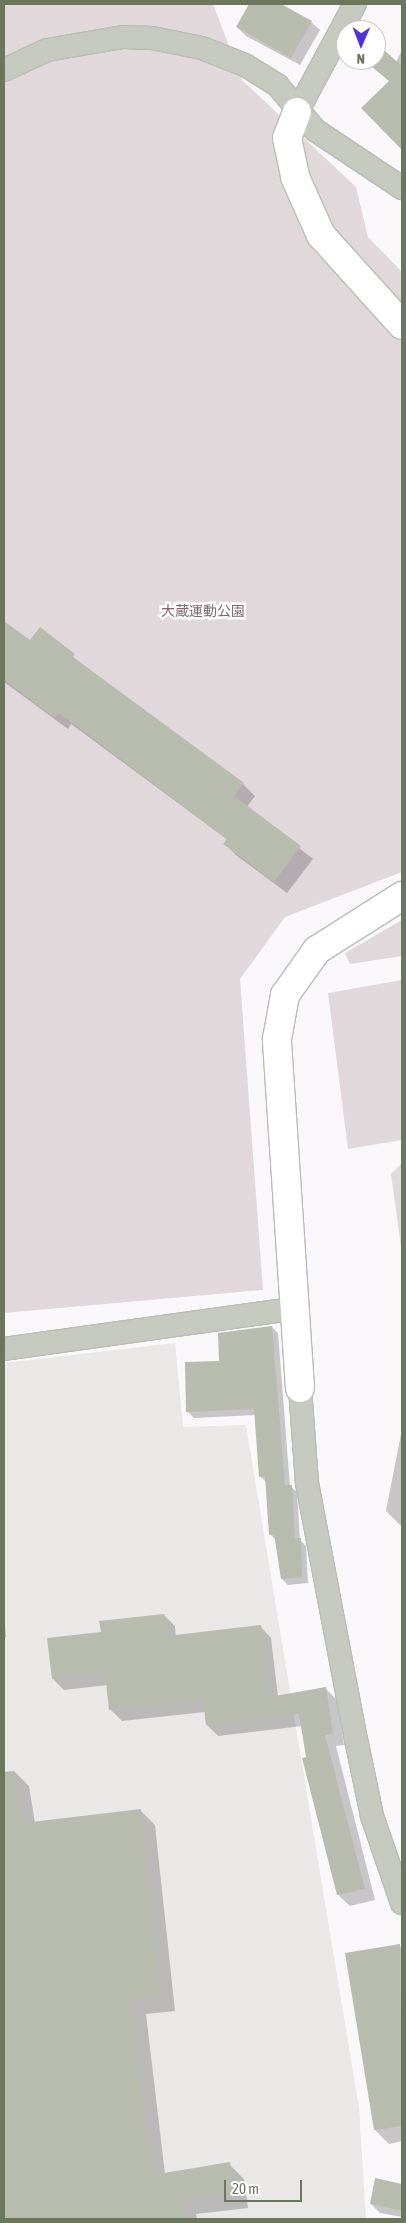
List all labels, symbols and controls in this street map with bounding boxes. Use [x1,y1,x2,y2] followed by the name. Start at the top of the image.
[336,20,386,70] north arrow
[356,51,365,67] text: N
[161,603,245,619] park label: 大蔵運動公園
[226,2170,304,2202] scale bar
[232,2180,259,2197] text: 20 m

